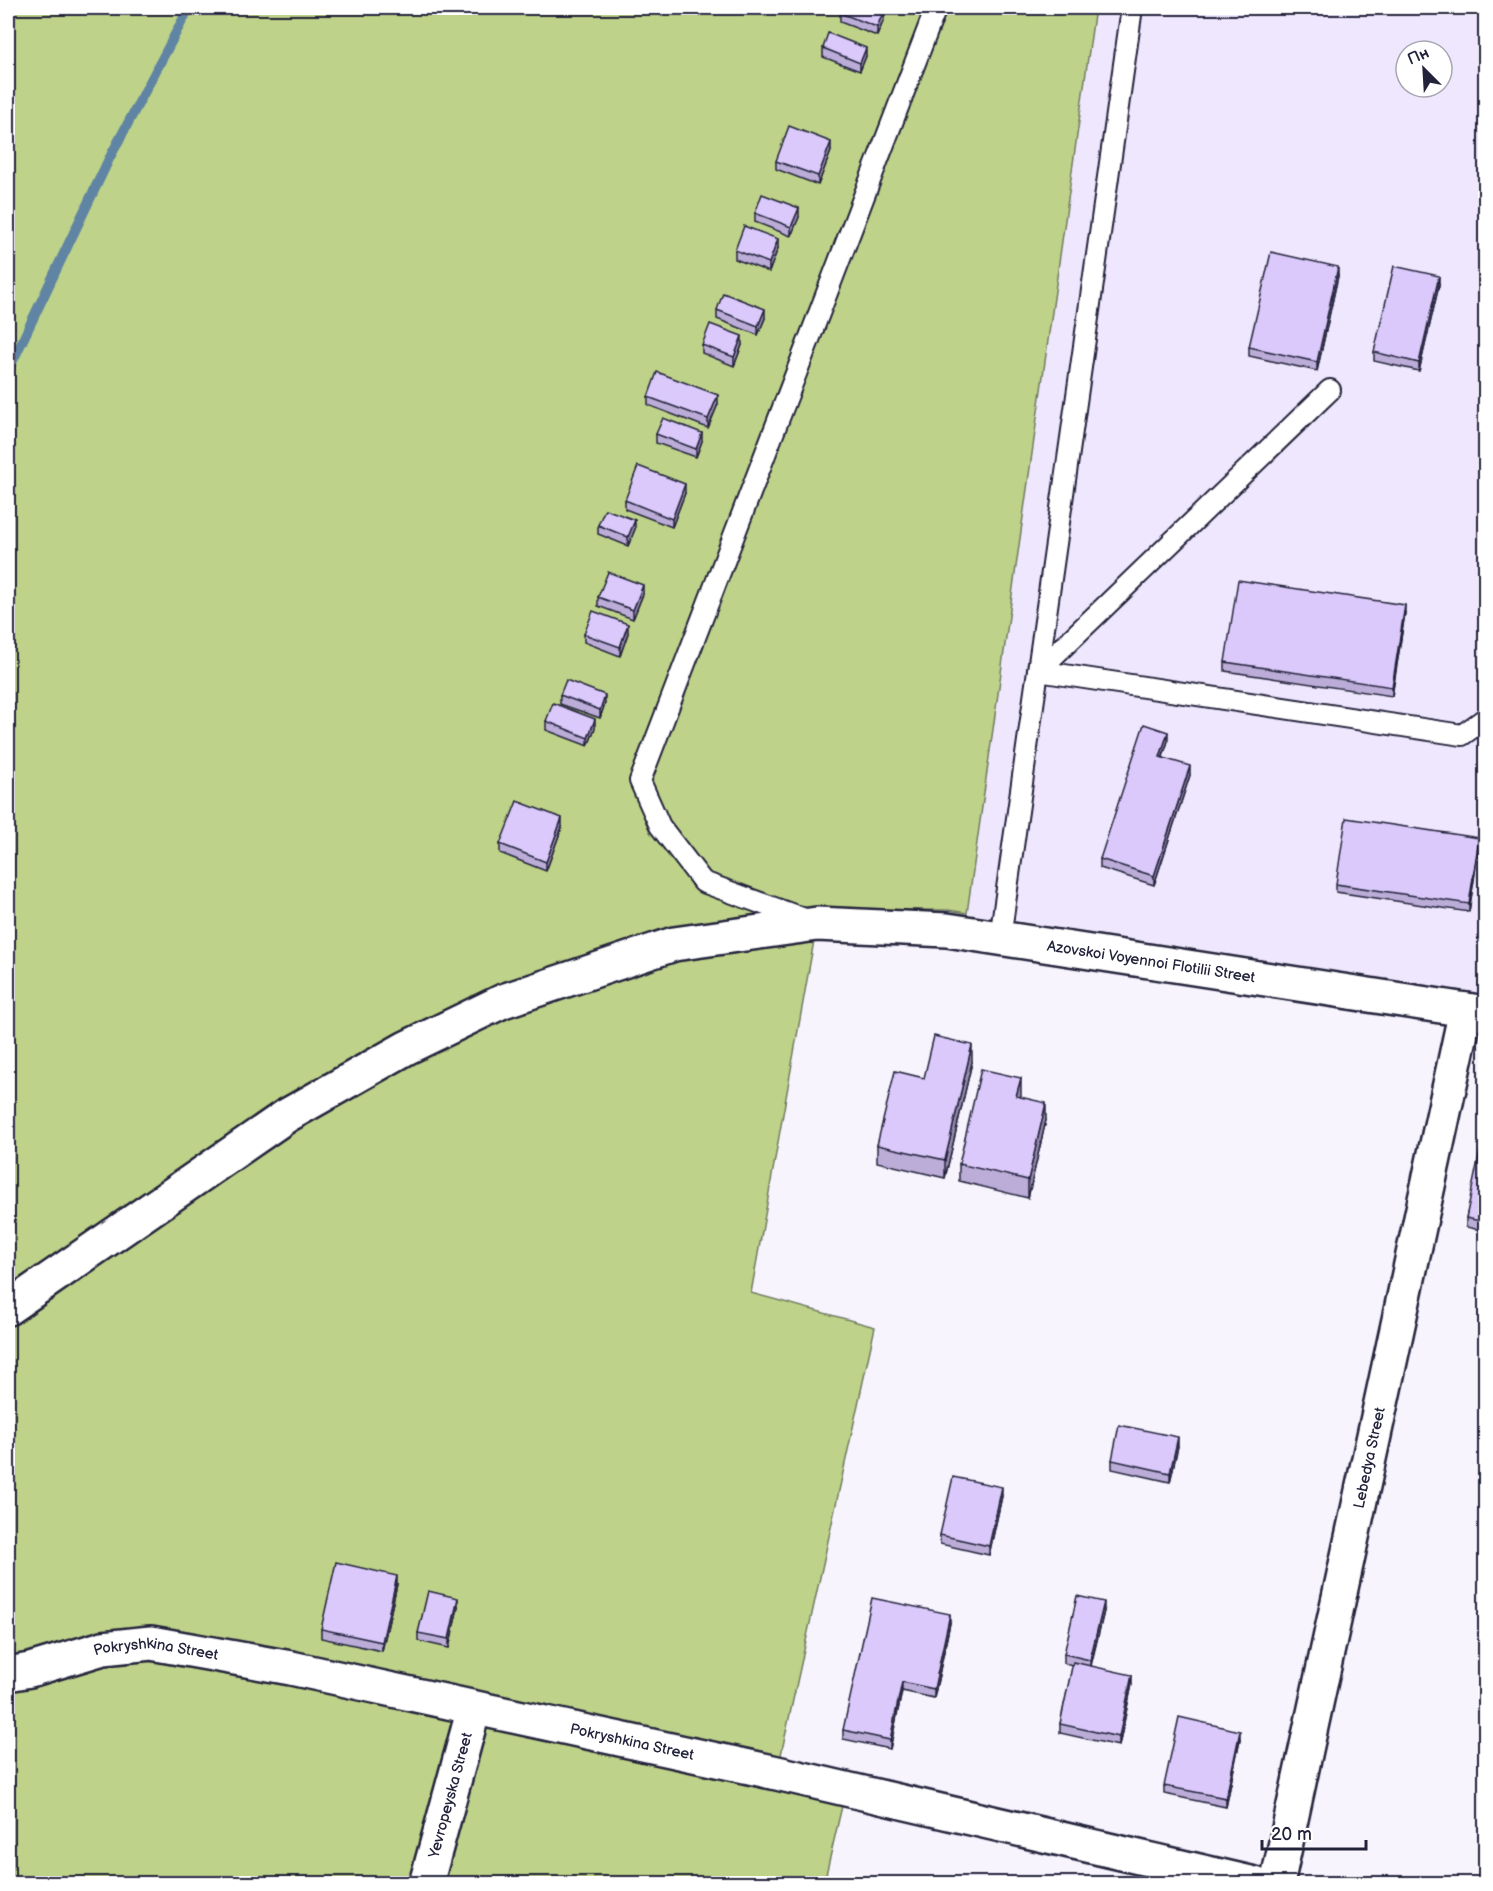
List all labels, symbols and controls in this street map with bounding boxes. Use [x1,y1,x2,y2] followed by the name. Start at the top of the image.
[1394,39,1454,99] north arrow
[1405,44,1432,70] text: Пн
[1046,937,1257,987] street label: Azovskoi Voyennoi Flotilii Street
[1349,1405,1390,1510] street label: Lebedya Street
[91,1634,220,1665] street label: Pokryshkina Street
[568,1720,696,1765] street label: Pokryshkina Street
[424,1730,477,1861] street label: Yevropeyska Street
[1262,1813,1366,1851] scale bar
[1271,1824,1312,1845] text: 20 m

